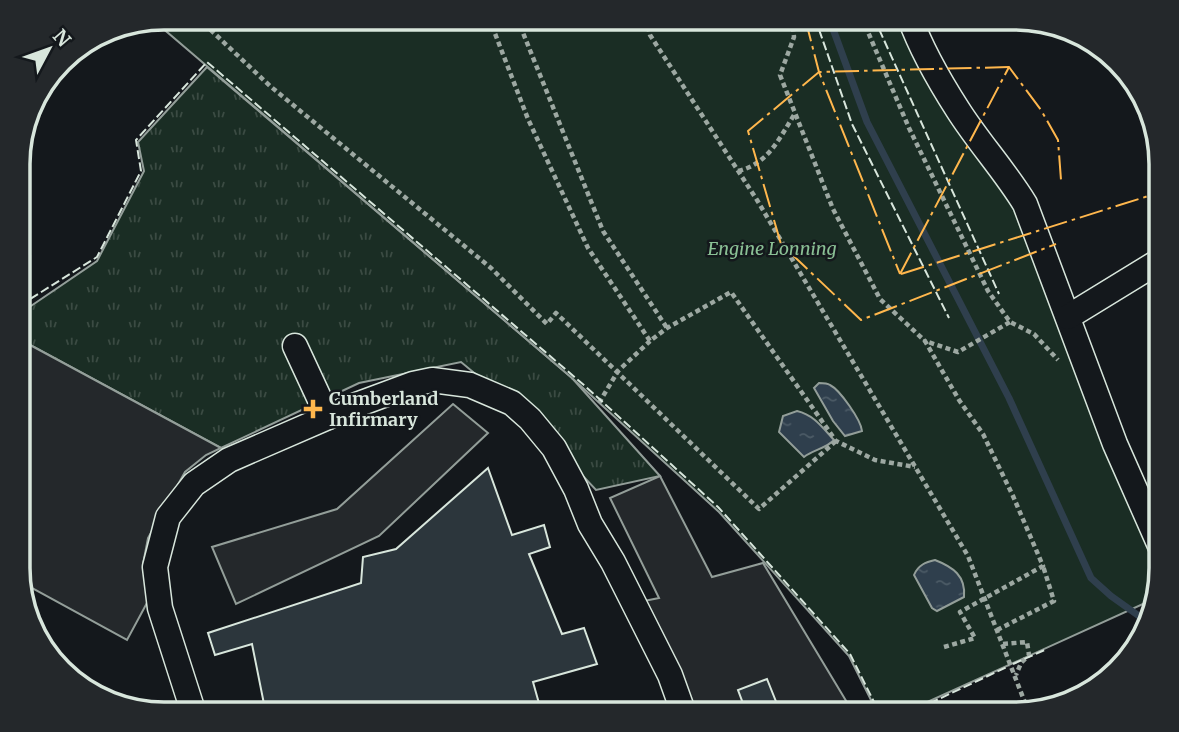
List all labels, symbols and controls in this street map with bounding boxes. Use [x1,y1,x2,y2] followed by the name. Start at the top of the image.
[14,14,84,84] north arrow
[48,24,76,51] text: N
[707,237,837,260] park label: Engine Lonning
[329,387,438,431] place label: Cumberland Infirmary
[303,399,323,419] marker: Cumberland Infirmary

